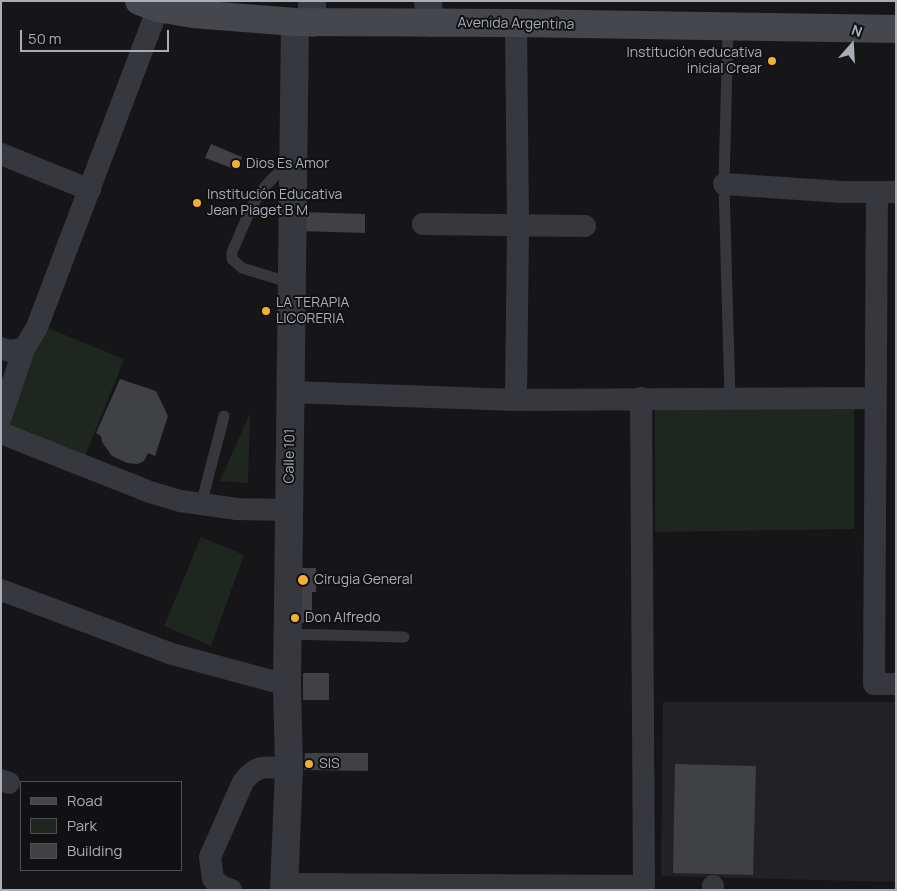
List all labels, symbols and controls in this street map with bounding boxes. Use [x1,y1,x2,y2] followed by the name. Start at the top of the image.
[457,15,575,33] street label: Avenida Argentina
[22,20,171,52] scale bar
[827,20,877,70] north arrow
[849,20,865,41] text: N
[28,28,62,49] text: 50 m
[626,45,762,78] place label: Institución educativa inicial Crear
[766,55,778,67] marker: Institución educativa inicial Crear
[246,156,329,172] place label: Dios Es Amor
[230,158,242,170] marker: Dios Es Amor
[207,187,342,220] place label: Institución Educativa Jean Piaget B M
[191,197,203,209] marker: Institución Educativa Jean Piaget B M
[276,295,349,328] place label: LA TERAPIA LICORERIA
[260,305,272,317] marker: LA TERAPIA LICORERIA
[281,428,299,484] street label: Calle 101
[314,572,413,588] place label: Cirugia General
[296,573,310,587] marker: Cirugia General
[305,610,381,626] place label: Don Alfredo
[289,612,301,624] marker: Don Alfredo
[319,756,340,772] place label: SIS
[303,758,315,770] marker: SIS
[20,781,182,871] legend
[67,790,103,811] text: Road
[67,815,97,836] text: Park
[67,840,122,861] text: Building

